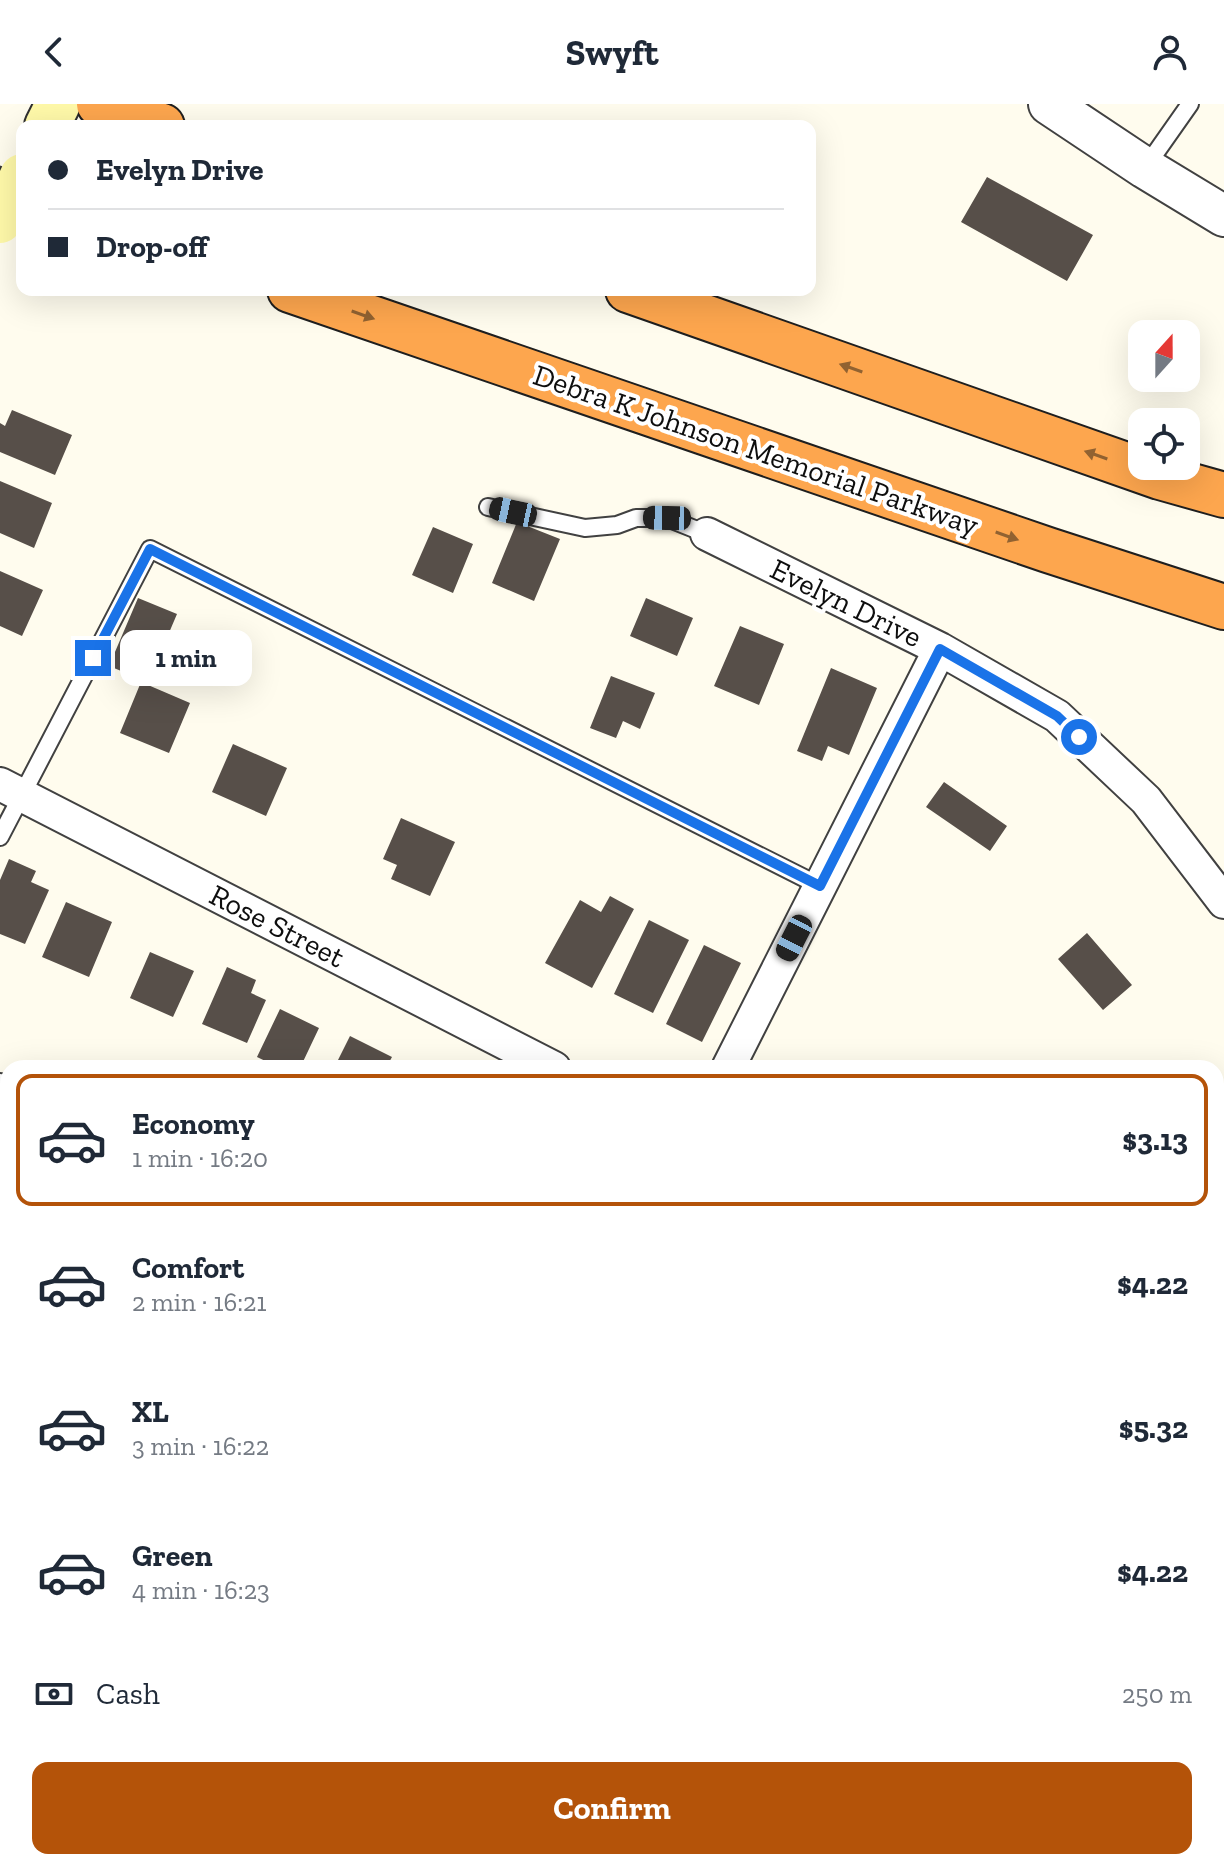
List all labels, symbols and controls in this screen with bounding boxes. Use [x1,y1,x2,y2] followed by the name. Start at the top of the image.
[32,30,76,74] icon: back
[1148,30,1192,74] icon: person
[566,31,659,74] text: Swyft
[96,152,264,188] text: Evelyn Drive
[96,229,208,265] text: Drop-off
[352,310,376,322] one-way arrow
[1128,320,1200,392] north arrow
[1128,320,1200,480] map controls
[529,357,984,543] street label: Debra K Johnson Memorial Parkway
[839,362,863,374] one-way arrow
[1128,408,1200,480] button: locate
[1084,448,1108,460] one-way arrow
[487,495,539,529] car
[643,506,691,530] car
[995,531,1019,543] one-way arrow
[764,551,928,655] street label: Evelyn Drive
[121,630,253,686] callout: 1 min
[75,640,111,676] route end
[155,642,217,674] text: 1 min
[1061,719,1097,755] route start
[203,877,351,975] street label: Rose Street
[772,911,816,965] car
[36,1104,108,1176] icon: car
[132,1106,255,1142] text: Economy
[1122,1122,1188,1158] text: $3.13
[132,1142,268,1174] text: 1 min · 16:20
[36,1248,108,1320] icon: car
[132,1250,244,1286] text: Comfort
[1117,1266,1188,1302] text: $4.22
[132,1286,266,1318] text: 2 min · 16:21
[36,1392,108,1464] icon: car
[132,1394,169,1430] text: XL
[1119,1410,1188,1446] text: $5.32
[132,1430,269,1462] text: 3 min · 16:22
[36,1536,108,1608] icon: car
[132,1538,212,1574] text: Green
[1117,1554,1188,1590] text: $4.22
[132,1574,270,1606] text: 4 min · 16:23
[32,1672,76,1716] icon: cash
[96,1676,160,1712] text: Cash
[1122,1678,1192,1710] text: 250 m
[32,1762,1192,1854] button: Confirm

